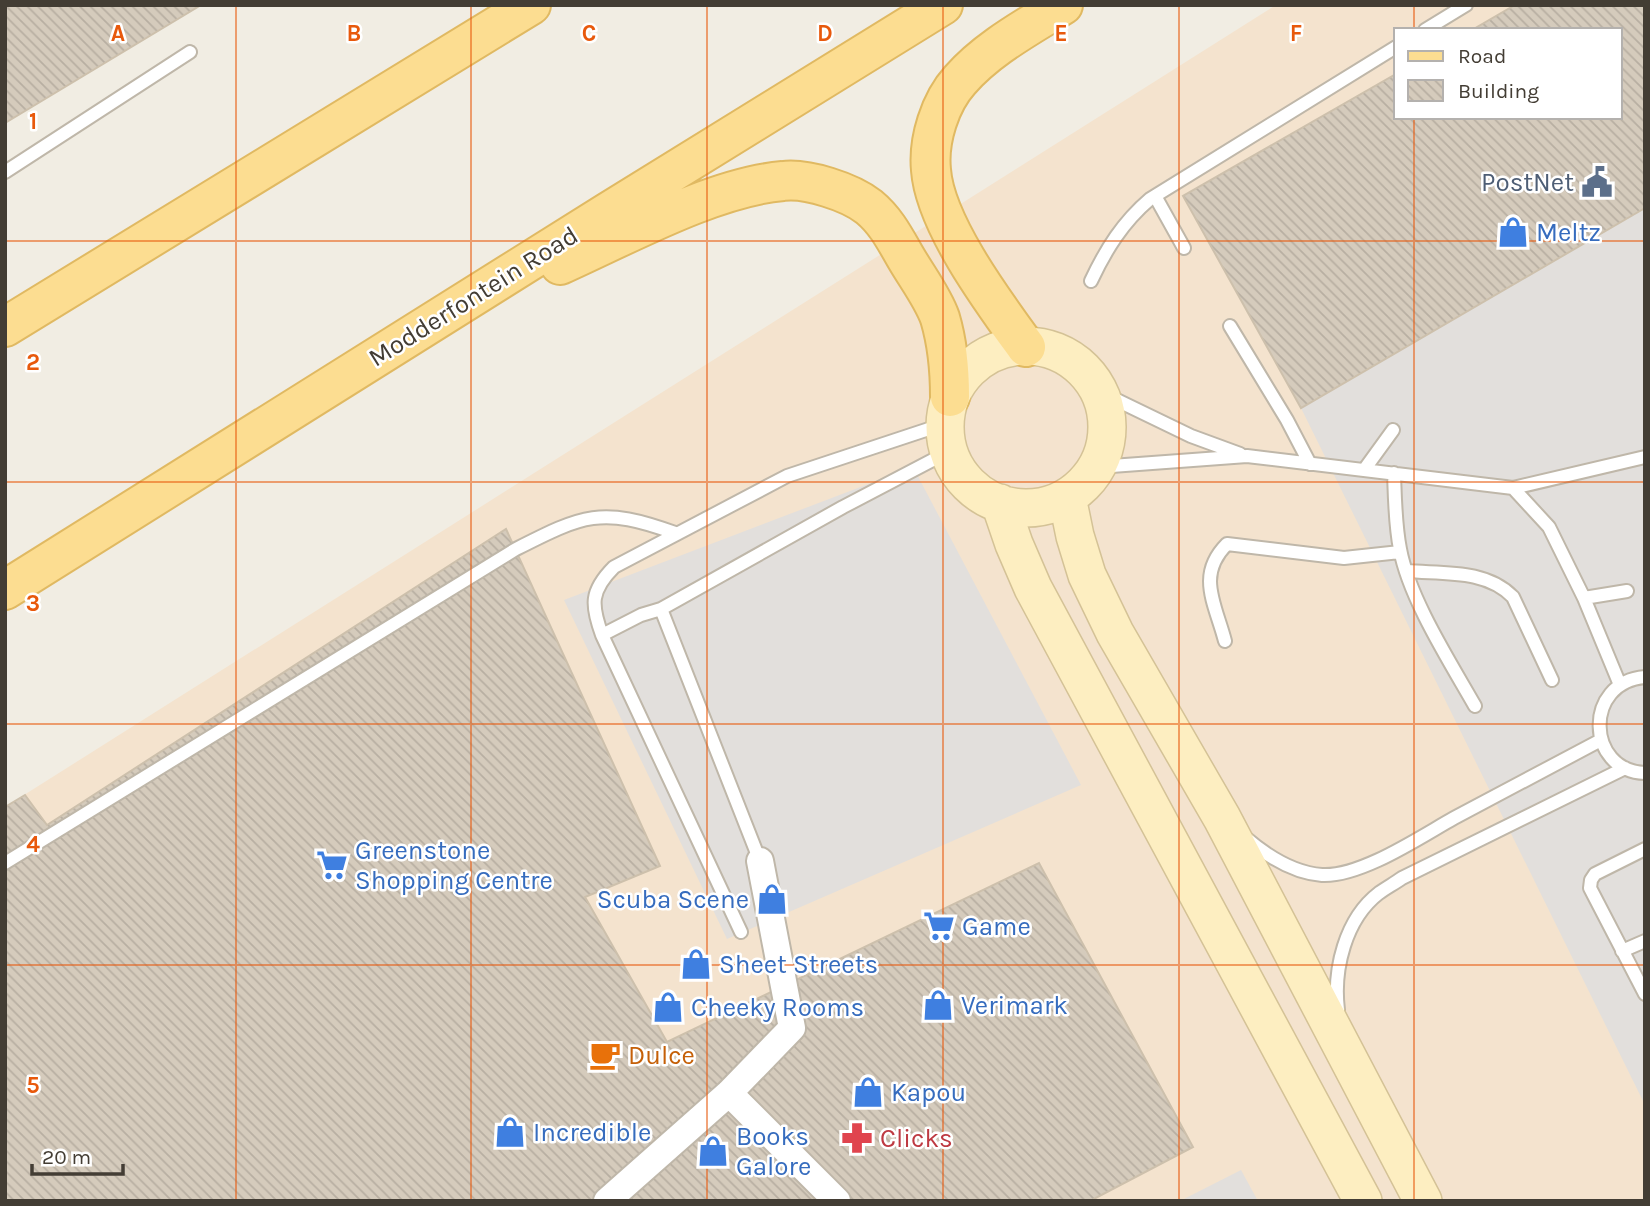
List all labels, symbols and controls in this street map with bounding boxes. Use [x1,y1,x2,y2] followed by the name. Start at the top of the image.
[111,20,125,47] text: A
[347,20,361,47] text: B
[582,20,596,47] text: C
[817,20,833,47] text: D
[1054,20,1068,47] text: E
[1290,20,1302,47] text: F
[1394,28,1622,119] legend
[1458,44,1506,68] text: Road
[1458,79,1539,103] text: Building
[29,108,37,135] text: 1
[1580,165,1614,199] public building icon: PostNet
[1481,167,1574,198] place label: PostNet
[1496,215,1530,249] shop icon: Meltz
[1536,217,1601,248] place label: Meltz
[363,219,584,373] street label: Modderfontein Road
[26,349,40,376] text: 2
[26,590,40,617] text: 3
[26,831,40,858] text: 4
[355,835,553,896] place label: Greenstone Shopping Centre
[315,848,349,882] supermarket icon: Greenstone Shopping Centre
[755,882,789,916] shop icon: Scuba Scene
[597,884,749,915] place label: Scuba Scene
[922,909,956,943] supermarket icon: Game
[962,911,1031,942] place label: Game
[679,947,713,981] shop icon: Sheet Streets
[719,949,878,980] place label: Sheet Streets
[921,988,955,1022] shop icon: Verimark
[651,990,685,1024] shop icon: Cheeky Rooms
[961,990,1068,1021] place label: Verimark
[691,992,864,1023] place label: Cheeky Rooms
[588,1038,622,1072] cafe icon: Dulce
[628,1040,695,1071] place label: Dulce
[26,1072,40,1099] text: 5
[851,1075,885,1109] shop icon: Kapou
[891,1077,966,1108] place label: Kapou
[493,1115,527,1149] shop icon: Incredible
[533,1117,651,1148] place label: Incredible
[736,1121,811,1182] place label: Books Galore
[840,1121,874,1155] pharmacy icon: Clicks
[880,1123,953,1154] place label: Clicks
[32,1132,122,1176] scale bar
[696,1134,730,1168] shop icon: Books Galore
[42,1145,91,1169] text: 20 m

